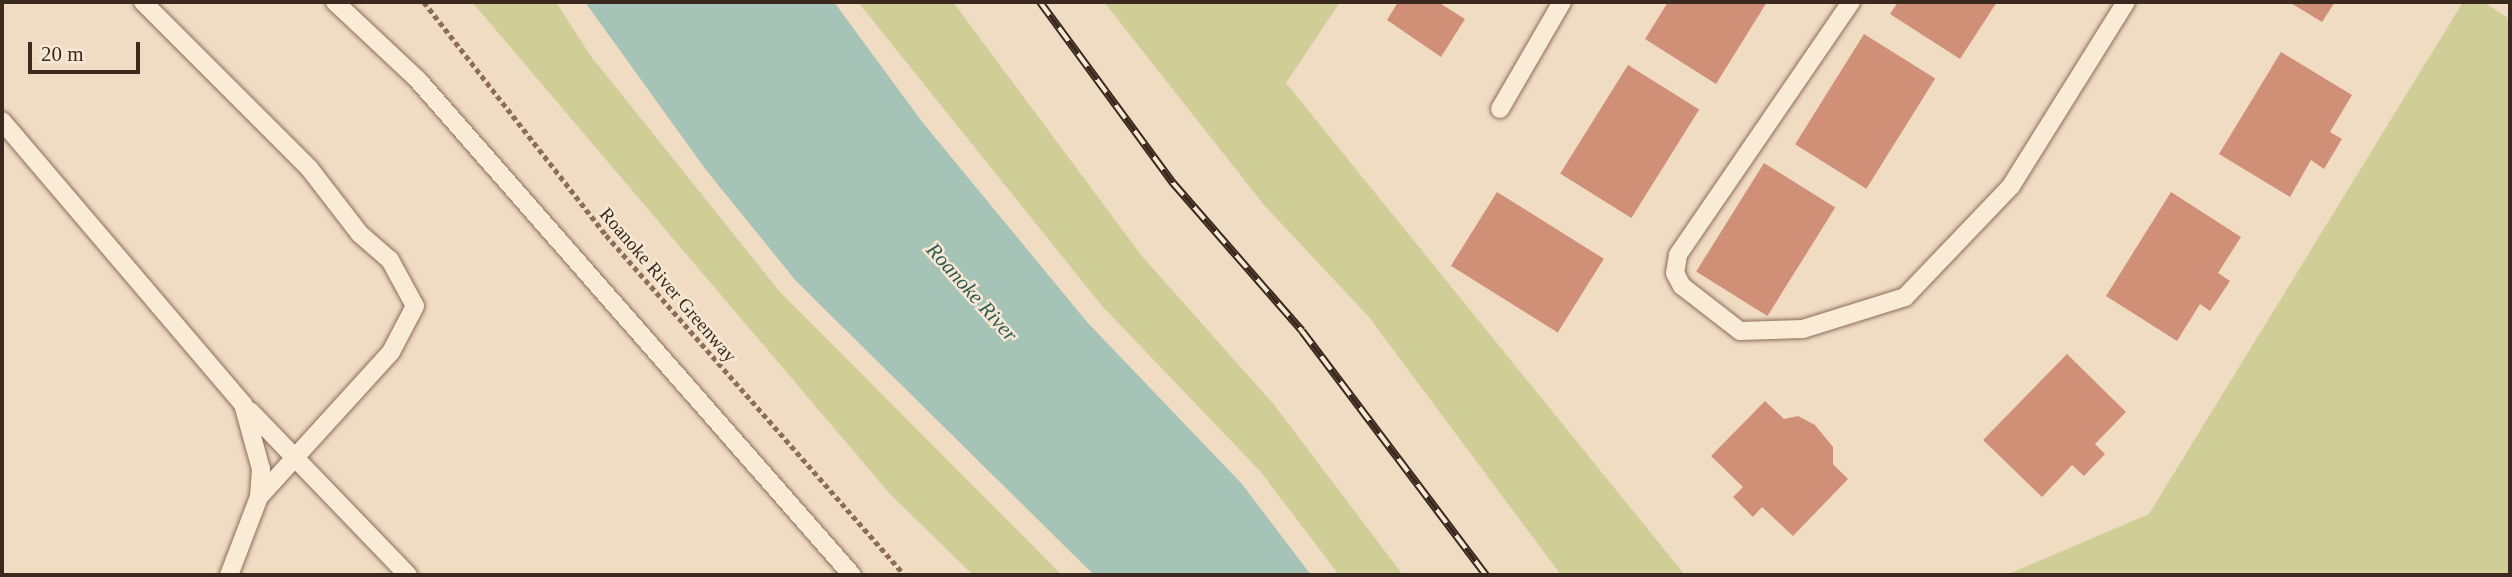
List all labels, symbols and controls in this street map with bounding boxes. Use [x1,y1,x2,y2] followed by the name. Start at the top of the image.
[32,28,144,72] scale bar
[41,42,84,66] text: 20 m
[595,203,741,367] street label: Roanoke River Greenway
[921,237,1023,347] water label: Roanoke River

